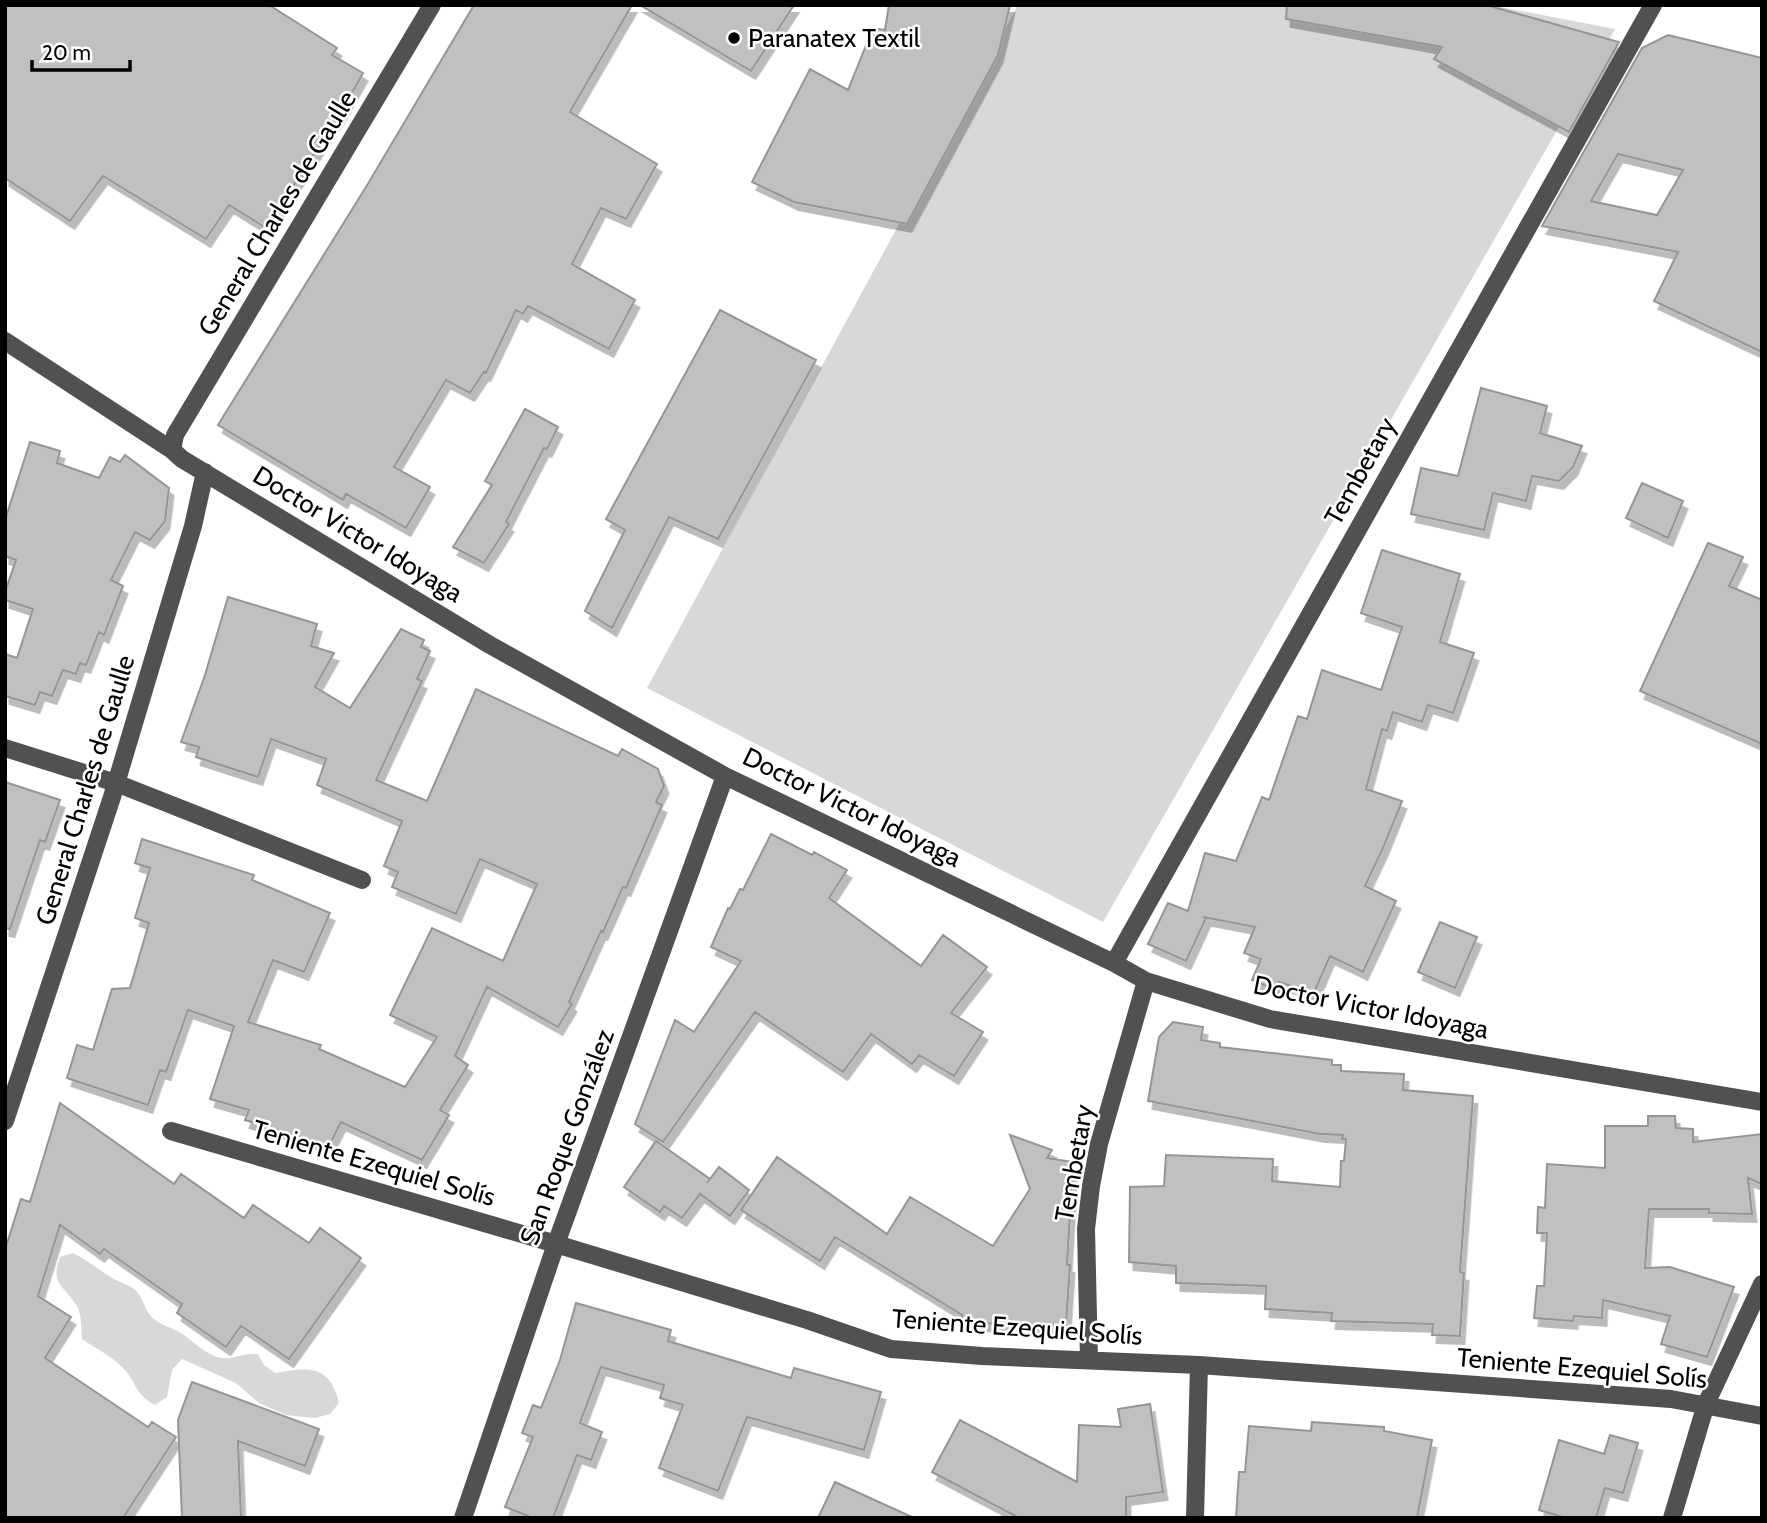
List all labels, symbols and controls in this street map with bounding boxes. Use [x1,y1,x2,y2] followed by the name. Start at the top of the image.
[748,22,920,54] place label: Paranatex Textil
[32,28,130,72] scale bar
[726,30,742,46] marker: Paranatex Textil
[42,40,91,65] text: 20 m
[191,85,363,341] street label: General Charles de Gaulle
[1317,412,1403,530] street label: Tembetary
[247,459,469,609] street label: Doctor Victor Idoyaga
[29,651,141,929] street label: General Charles de Gaulle
[738,740,967,874] street label: Doctor Victor Idoyaga
[1251,969,1492,1046] street label: Doctor Victor Idoyaga
[513,1025,621,1249] street label: San Roque González
[1048,1102,1100,1224] street label: Tembetary
[249,1113,499,1213] street label: Teniente Ezequiel Solís
[891,1302,1144,1352] street label: Teniente Ezequiel Solís
[1456,1341,1709,1395] street label: Teniente Ezequiel Solís

